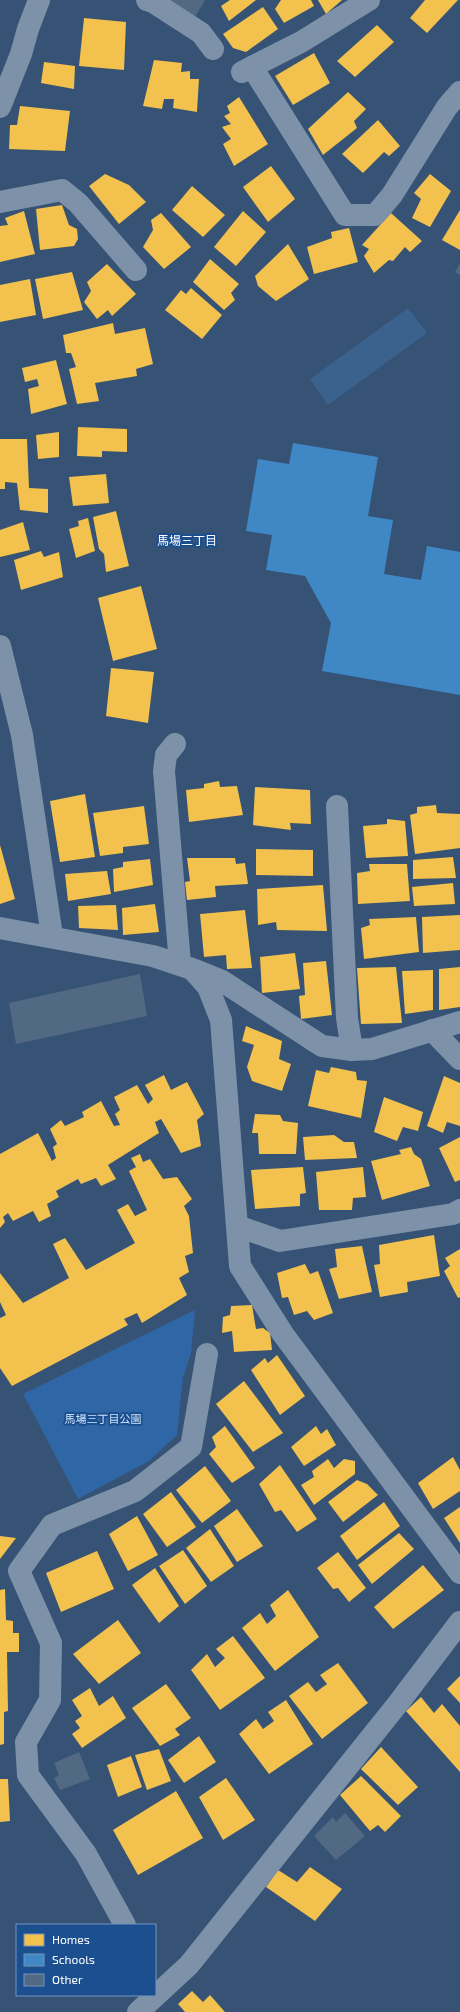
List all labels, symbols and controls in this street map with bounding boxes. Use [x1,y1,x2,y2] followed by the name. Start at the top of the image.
[157,533,217,547] district label: 馬場三丁目
[65,1412,142,1425] park label: 馬場三丁目公園
[16,1924,156,1996] legend
[52,1932,90,1946] text: Homes
[52,1952,95,1966] text: Schools
[52,1972,83,1986] text: Other

